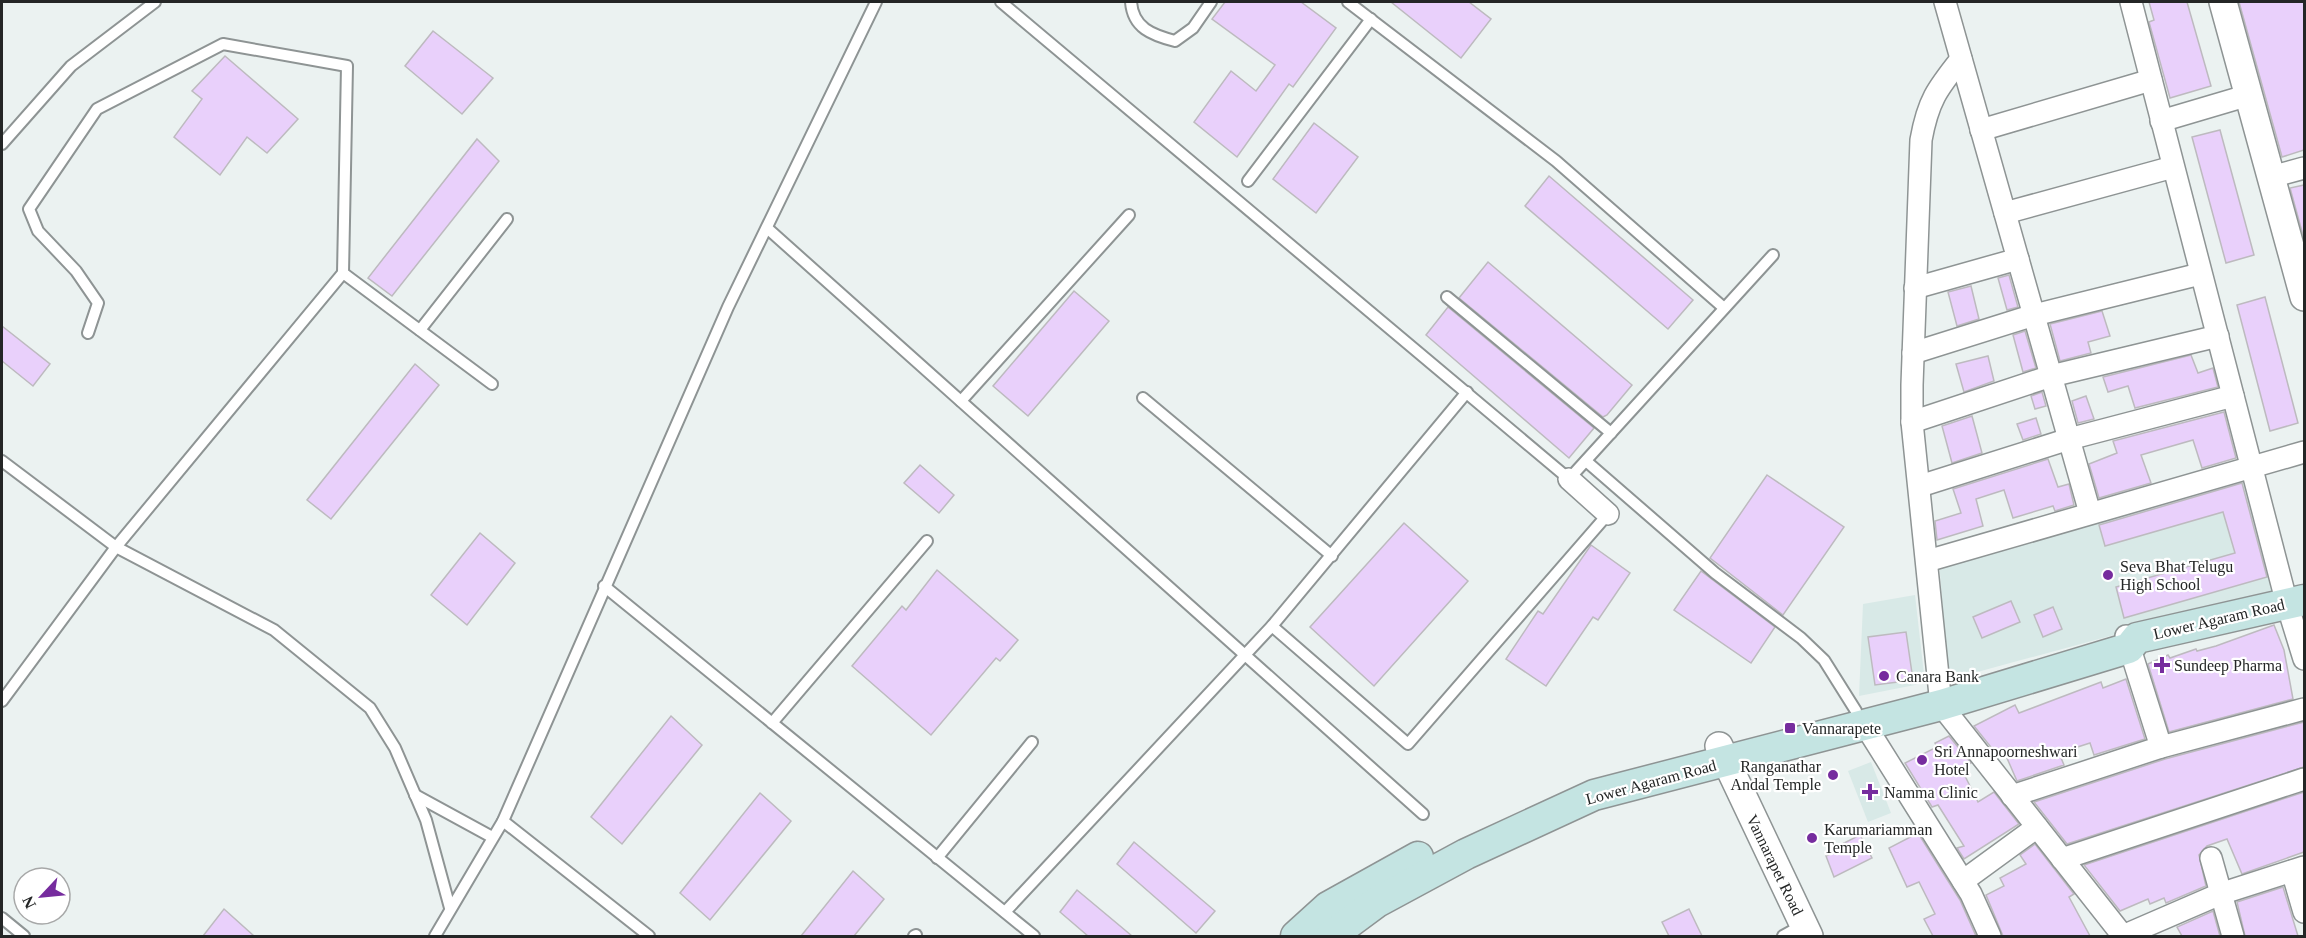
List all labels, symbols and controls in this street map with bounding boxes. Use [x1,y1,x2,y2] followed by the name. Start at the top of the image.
[2120,558,2233,594] place label: Seva Bhat Telugu High School
[2101,568,2115,582] marker: Seva Bhat Telugu High School
[2152,596,2287,643] street label: Lower Agaram Road
[2174,657,2282,675] place label: Sundeep Pharma
[2155,658,2169,672] marker: Sundeep Pharma
[1896,668,1979,685] place label: Canara Bank
[1877,669,1891,683] marker: Canara Bank
[1802,720,1881,738] place label: Vannarapete
[1783,721,1797,735] marker: Vannarapete
[1934,743,2078,778] place label: Sri Annapoorneshwari Hotel
[1915,753,1929,767] marker: Sri Annapoorneshwari Hotel
[1584,756,1718,809] street label: Lower Agaram Road
[1730,758,1822,794] place label: Ranganathar Andal Temple
[1826,768,1840,782] marker: Ranganathar Andal Temple
[1861,783,1879,801] marker: Namma Clinic
[1884,784,1978,801] place label: Namma Clinic
[1742,812,1807,918] street label: Vannarapet Road
[1824,821,1932,857] place label: Karumariamman Temple
[1805,831,1819,845] marker: Karumariamman Temple
[12,866,72,926] north arrow
[19,893,39,911] text: N

